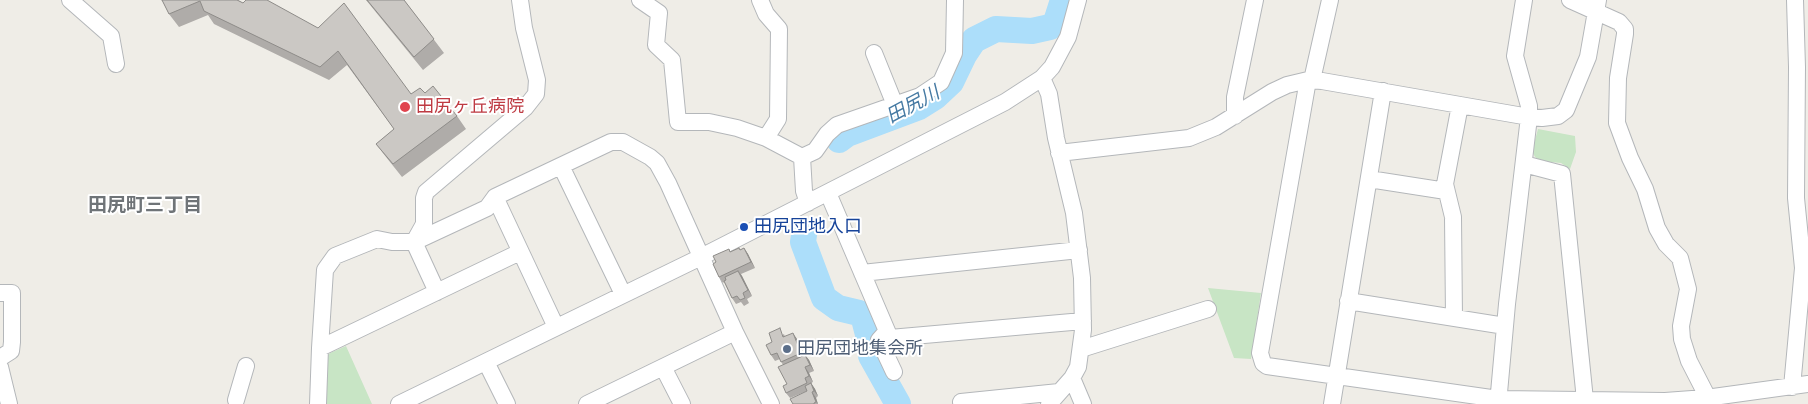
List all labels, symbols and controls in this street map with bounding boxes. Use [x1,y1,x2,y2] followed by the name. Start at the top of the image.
[882,82,944,128] water label: 田尻川
[416,96,524,118] place label: 田尻ヶ丘病院
[398,100,412,114] marker: 田尻ヶ丘病院
[88,195,202,217] district label: 田尻町三丁目
[754,216,862,238] place label: 田尻団地入口
[738,221,750,233] marker: 田尻団地入口
[797,338,923,360] place label: 田尻団地集会所
[781,343,793,355] marker: 田尻団地集会所

